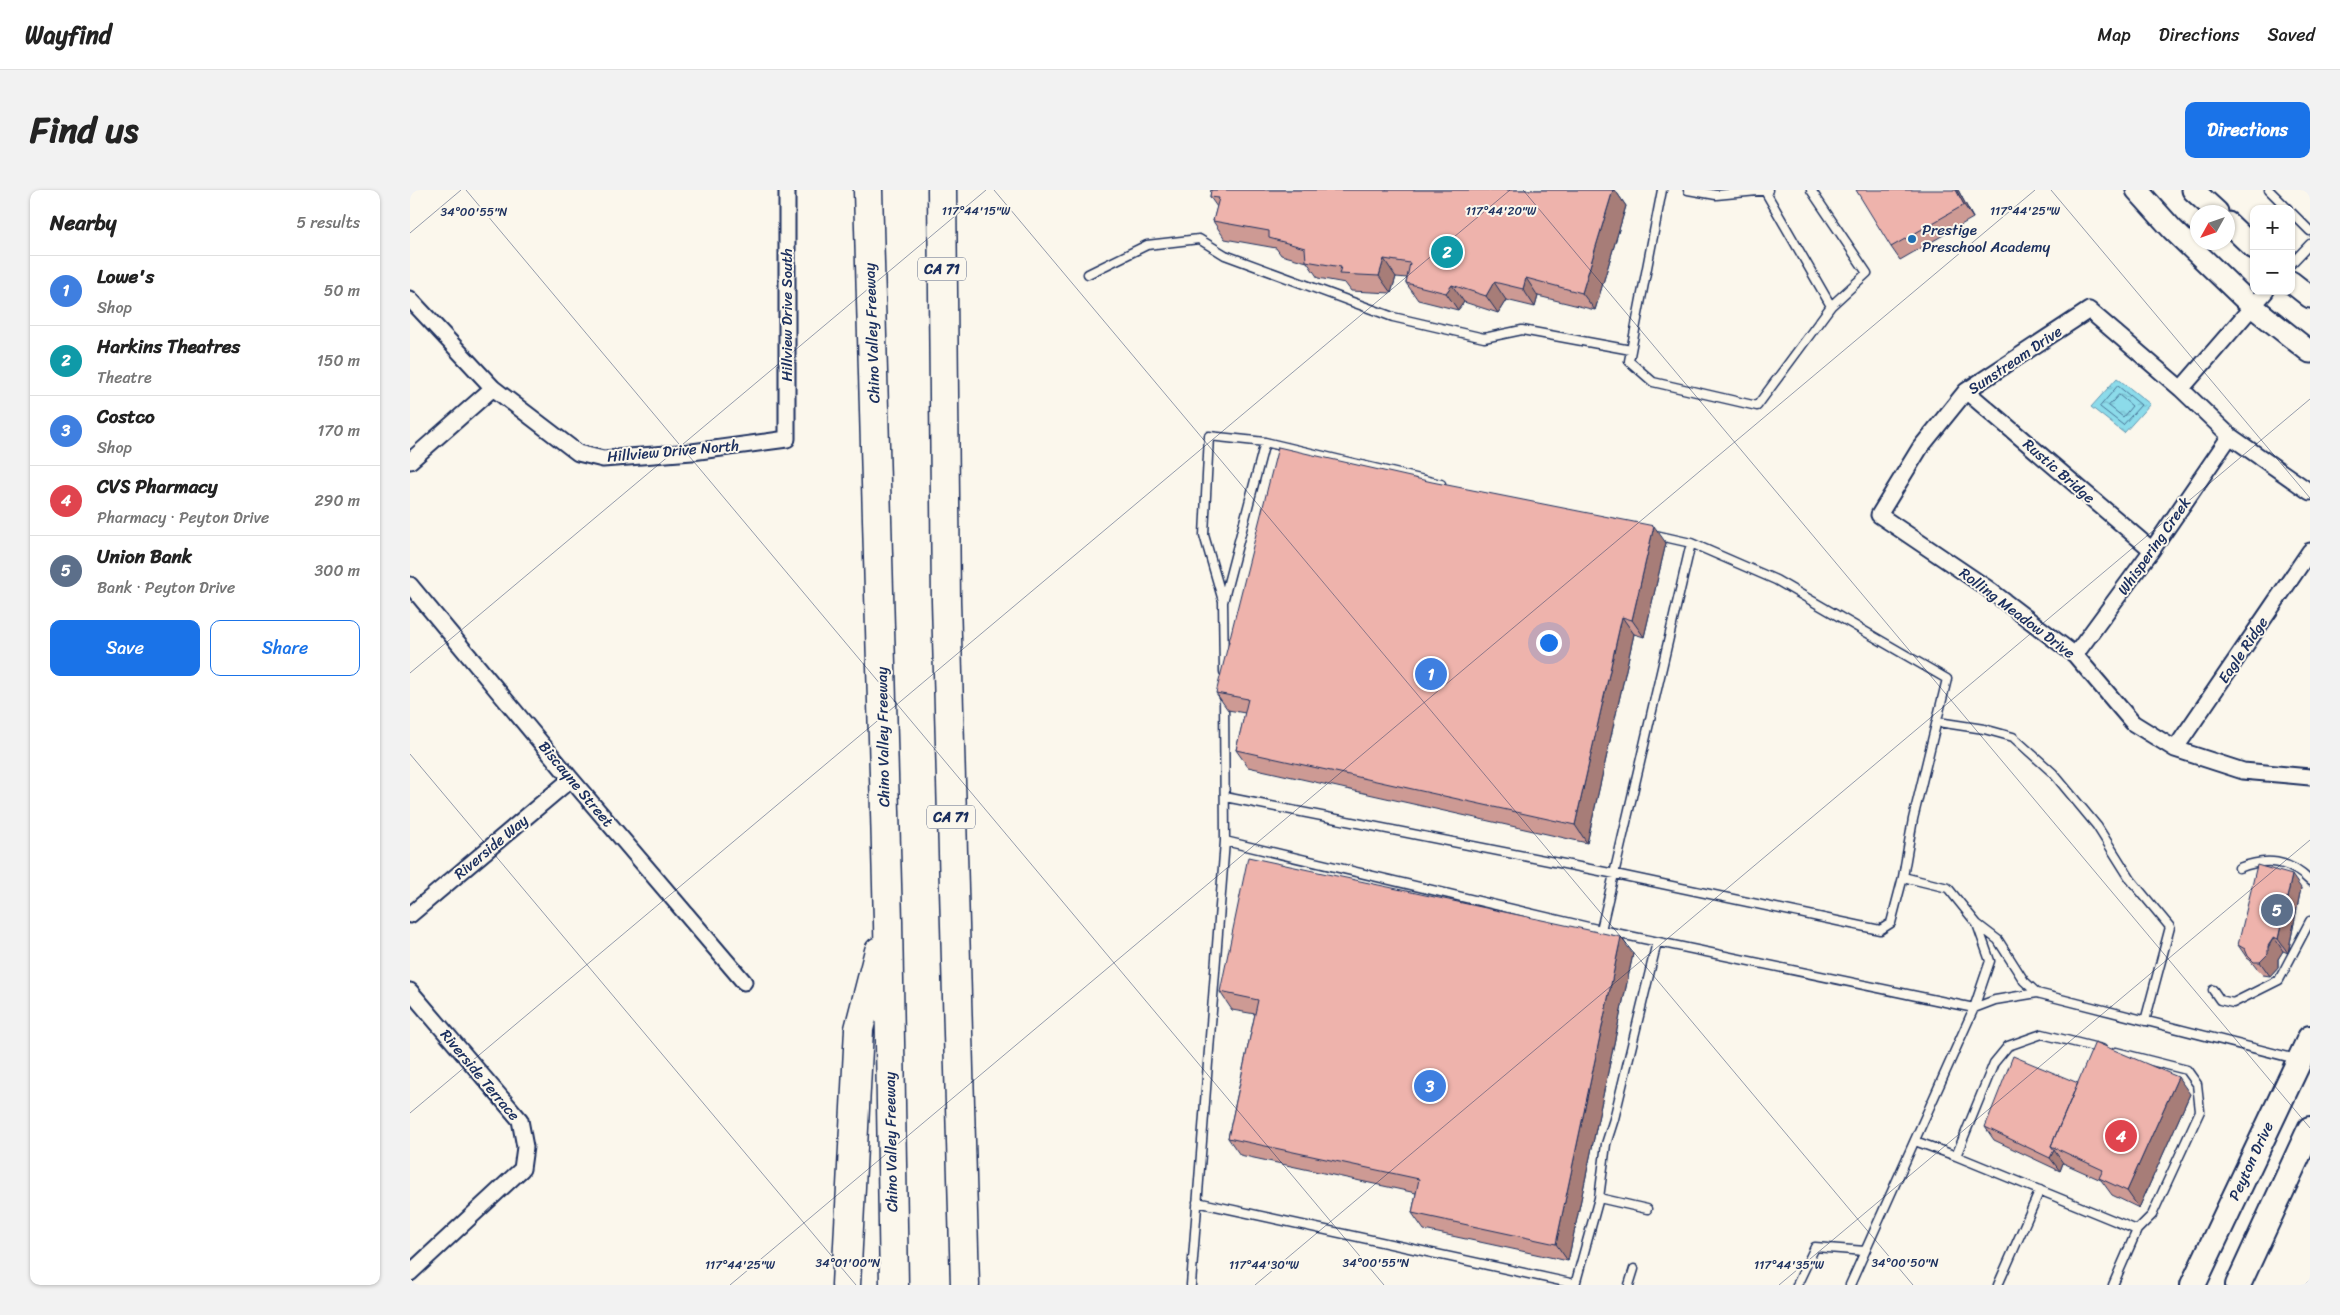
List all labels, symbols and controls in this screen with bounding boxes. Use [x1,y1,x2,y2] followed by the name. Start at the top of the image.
[25,14,111,56] text: Wayfind
[2098,19,2131,51] text: Map
[2159,19,2240,51] text: Directions
[2268,19,2315,51] text: Saved
[30,99,138,161] text: Find us
[2185,102,2310,158] button: Directions
[942,200,1011,222] text: 117°44'15"W
[1466,200,1537,222] text: 117°44'20"W
[1990,200,2061,222] text: 117°44'25"W
[441,201,508,223] text: 34°00'55"N
[50,204,116,242] text: Nearby
[2190,205,2235,250] north arrow
[2250,205,2295,295] map controls
[2250,205,2295,250] button: +
[296,208,360,237] text: 5 results
[1922,217,2050,260] place label: Prestige Preschool Academy
[1431,233,1463,271] pin: 2
[1906,233,1918,245] marker: Prestige Preschool Academy
[774,248,800,382] street label: Hillview Drive South
[2250,250,2295,295] button: −
[918,258,966,280] road number: CA 71
[97,260,154,293] text: Lowe's
[857,262,887,404] street label: Chino Valley Freeway
[63,276,69,305] text: 1
[324,276,360,305] text: 50 m
[97,293,132,322] text: Shop
[1962,319,2068,401] street label: Sunstream Drive
[97,330,240,363] text: Harkins Theatres
[61,346,71,375] text: 2
[317,346,360,375] text: 150 m
[97,363,152,392] text: Theatre
[97,400,155,433] text: Costco
[62,416,70,445] text: 3
[317,416,360,445] text: 170 m
[606,432,740,470] street label: Hillview Drive North
[2017,432,2101,510] street label: Rustic Bridge
[97,433,132,462] text: Shop
[97,470,218,503] text: CVS Pharmacy
[61,486,71,515] text: 4
[314,486,360,515] text: 290 m
[2110,491,2198,600] street label: Whispering Creek
[97,503,269,532] text: Pharmacy · Peyton Drive
[97,540,192,573] text: Union Bank
[61,556,71,585] text: 5
[315,556,360,585] text: 300 m
[1953,561,2081,666] street label: Rolling Meadow Drive
[97,573,235,602] text: Bank · Peyton Drive
[2211,611,2275,689] street label: Eagle Ridge
[50,620,200,676] button: Save
[210,620,360,676] button: Share
[1536,630,1562,656] your location
[1415,655,1447,693] pin: 1
[869,666,897,807] street label: Chino Valley Freeway
[532,735,620,833] street label: Biscayne Street
[927,806,975,828] road number: CA 71
[448,808,534,886] street label: Riverside Way
[2261,891,2293,929] pin: 5
[434,1023,527,1127] street label: Riverside Terrace
[1414,1067,1446,1105] pin: 3
[877,1071,905,1212] street label: Chino Valley Freeway
[2105,1117,2137,1155] pin: 4
[2221,1117,2281,1205] street label: Peyton Drive
[816,1252,881,1274] text: 34°01'00"N
[1343,1252,1410,1274] text: 34°00'55"N
[1871,1252,1939,1274] text: 34°00'50"N
[705,1254,776,1276] text: 117°44'25"W
[1229,1254,1300,1276] text: 117°44'30"W
[1754,1254,1825,1276] text: 117°44'35"W

